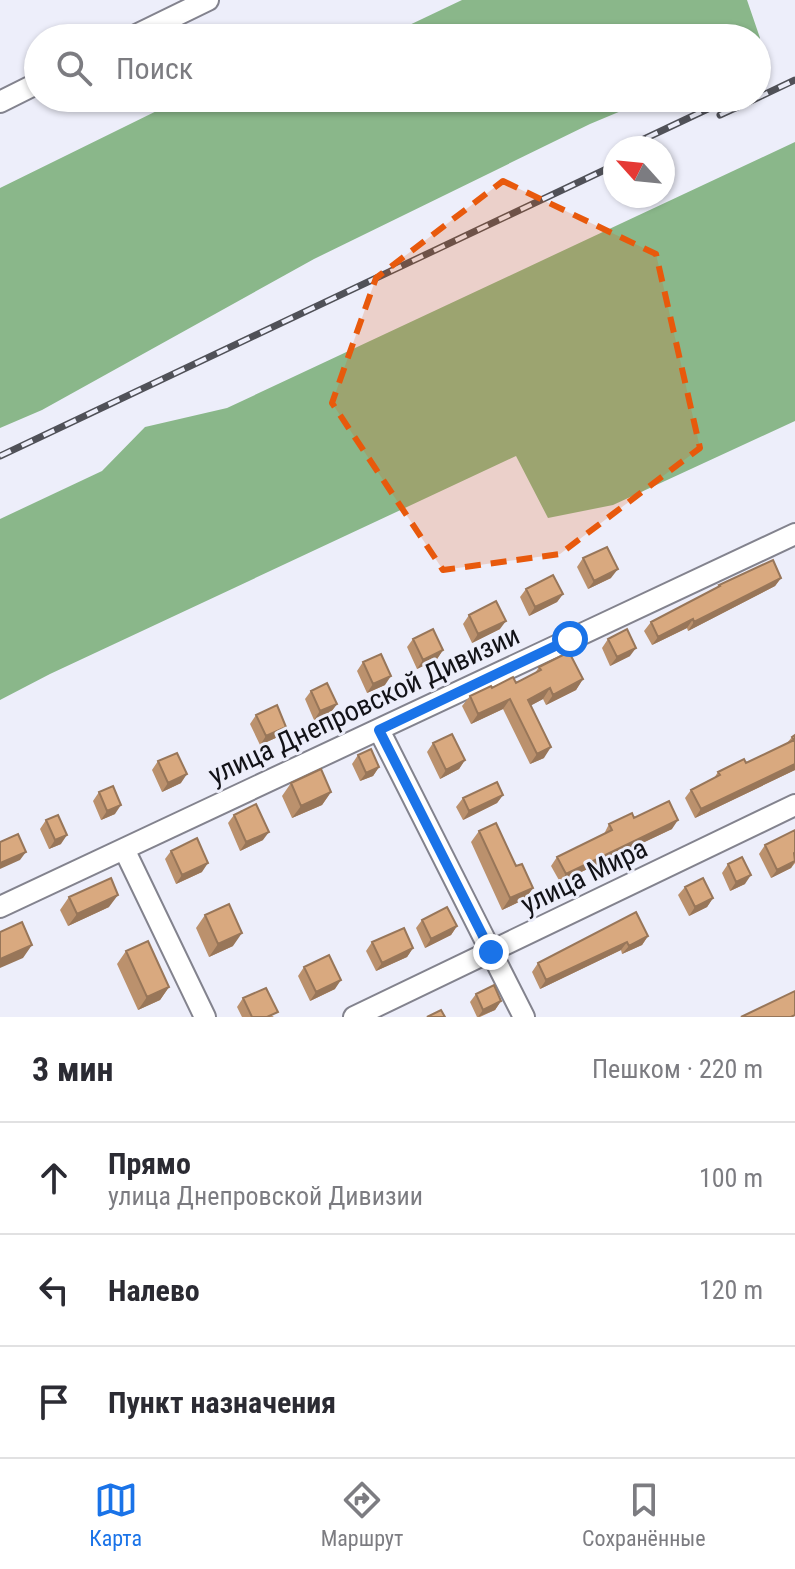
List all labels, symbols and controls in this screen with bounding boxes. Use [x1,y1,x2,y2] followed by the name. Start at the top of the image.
[24,24,771,112] search box
[52,46,96,90] icon: search
[116,51,193,86] text: Поиск
[603,136,675,208] north arrow
[203,618,525,792] street label: улица Днепровской Дивизии
[552,621,588,657] route start
[515,831,653,921] street label: улица Мира
[473,934,509,970] route end
[32,1049,114,1089] text: 3 мин
[592,1054,763,1084] text: Пешком · 220 m
[108,1146,191,1181] text: Прямо
[32,1156,76,1200] icon: ahead
[699,1163,763,1193] text: 100 m
[108,1181,423,1211] text: улица Днепровской Дивизии
[32,1268,76,1312] icon: left
[108,1273,200,1308] text: Налево
[699,1275,763,1305] text: 120 m
[32,1380,76,1424] icon: arrive
[108,1385,336,1420] text: Пункт назначения
[89,1478,142,1551] tab: Карта
[321,1478,403,1551] tab: Маршрут
[582,1478,706,1551] tab: Сохранённые

